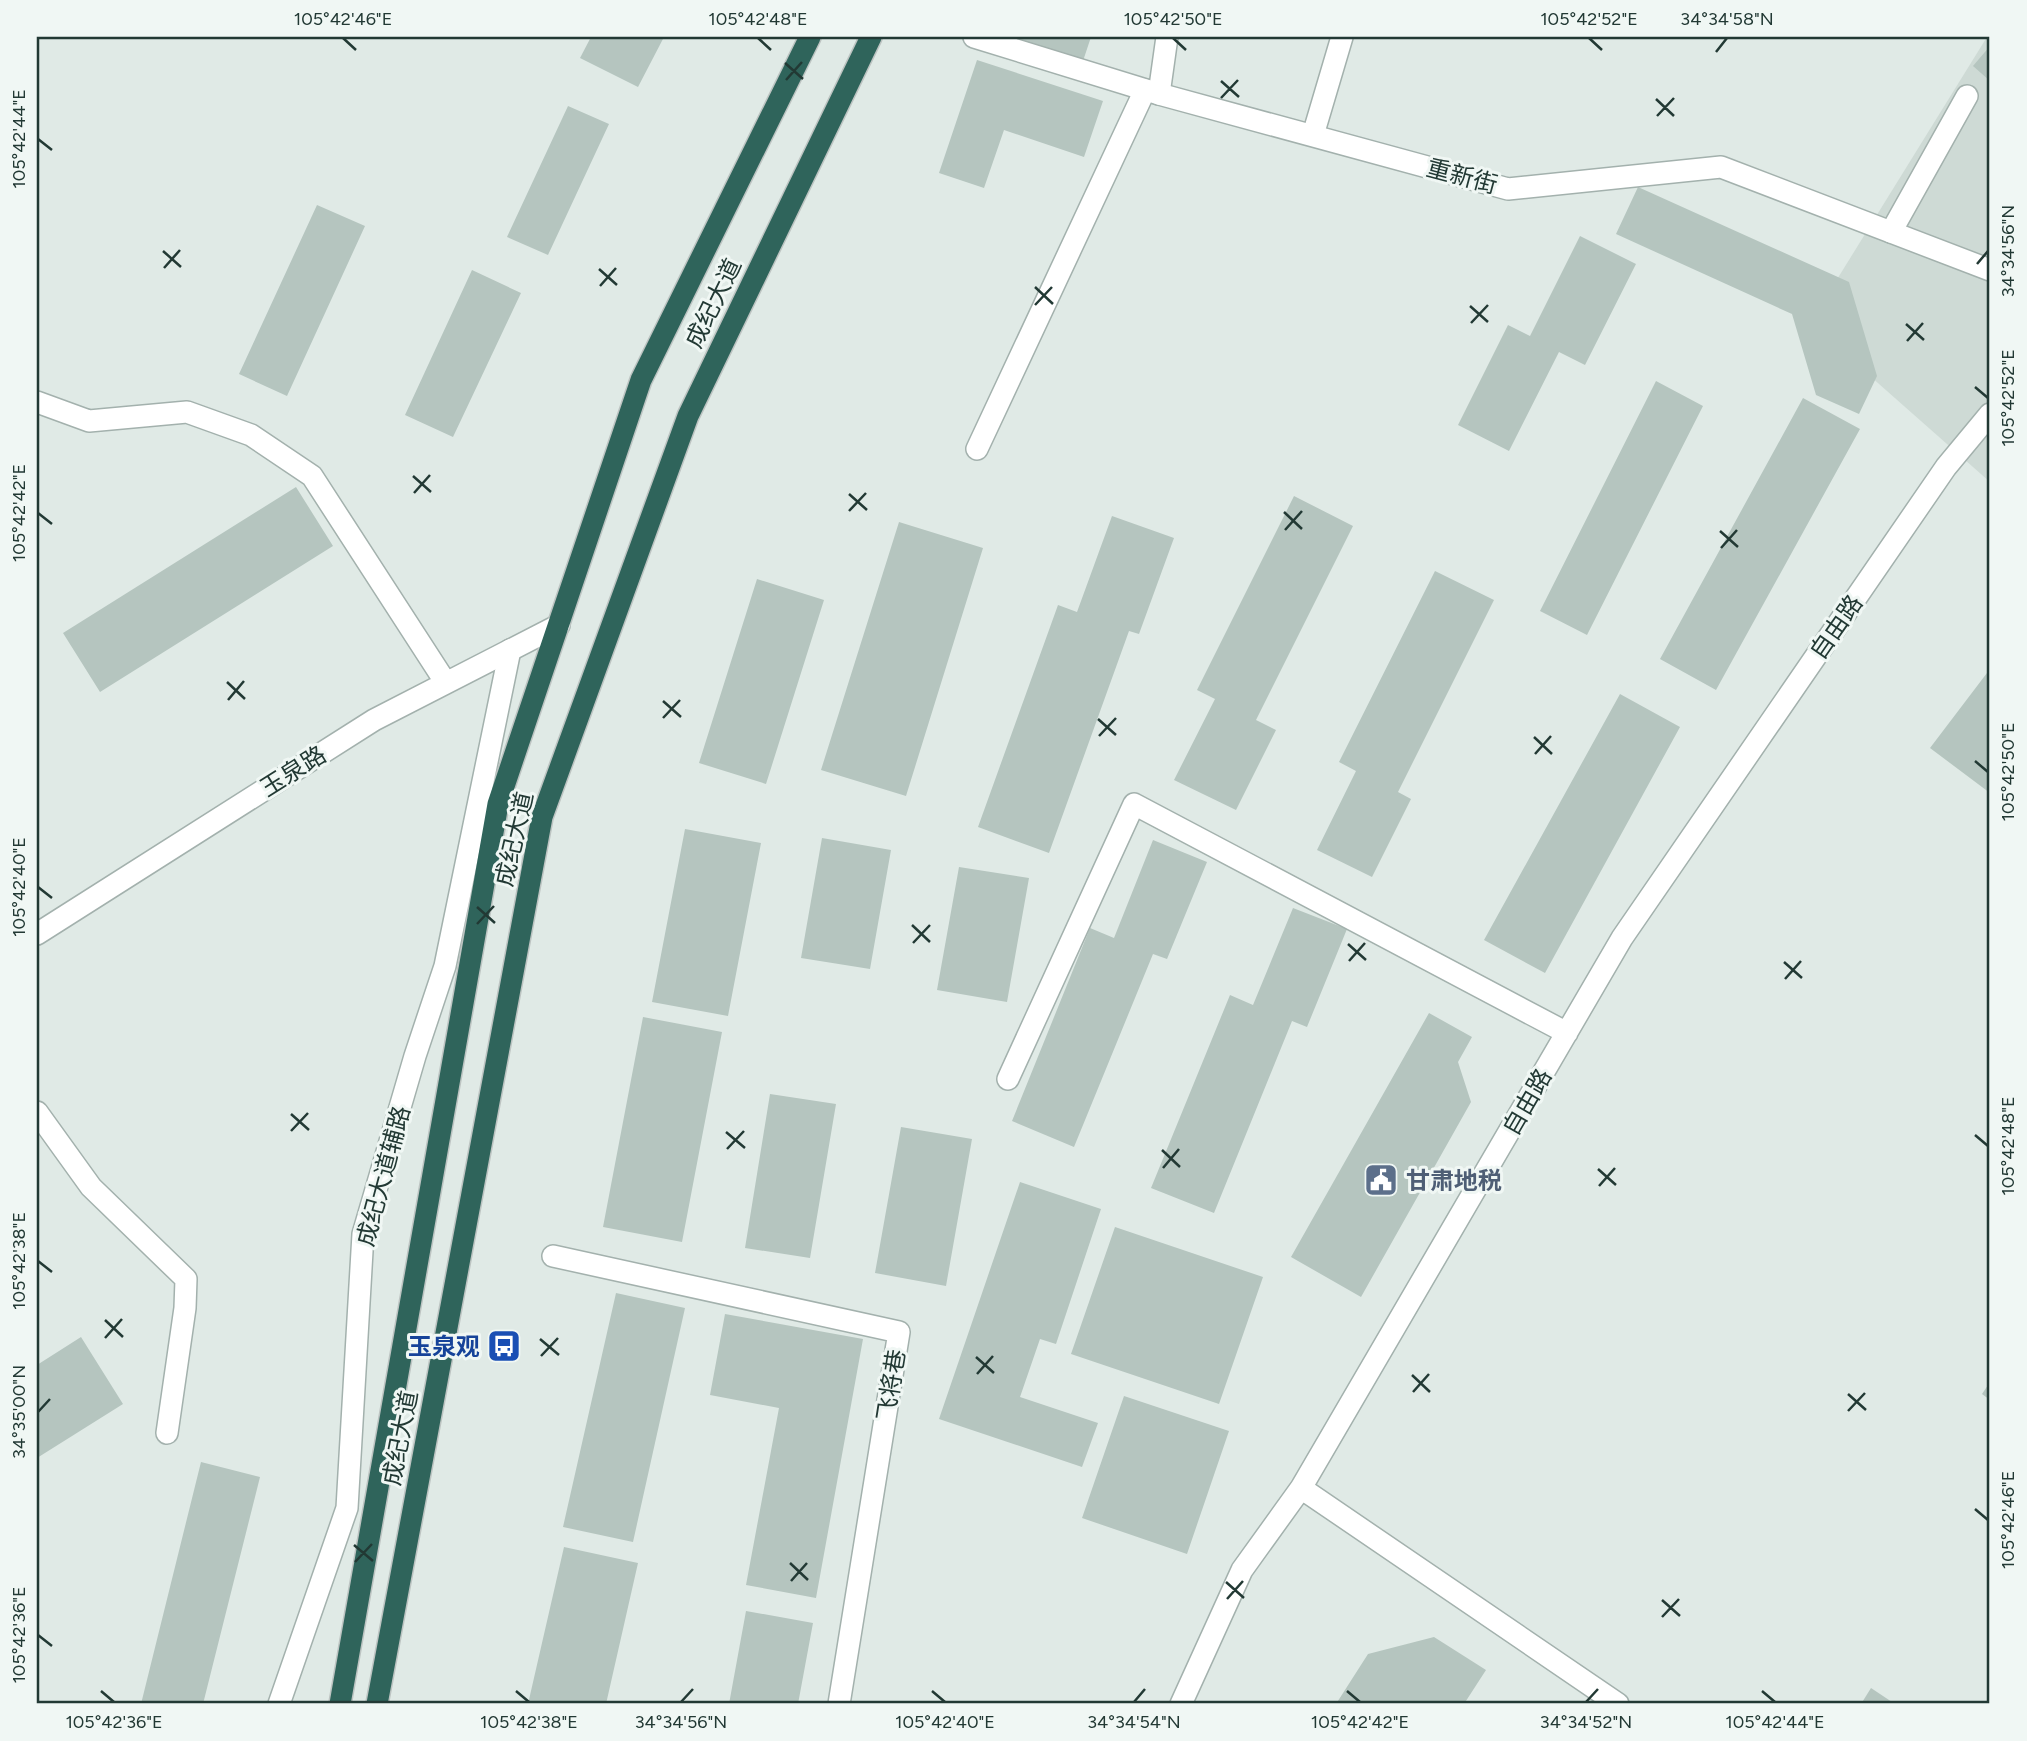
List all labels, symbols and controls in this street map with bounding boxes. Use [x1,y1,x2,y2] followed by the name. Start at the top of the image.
[294,8,392,30] text: 105°42'46"E
[708,8,808,30] text: 105°42'48"E
[1123,8,1223,30] text: 105°42'50"E
[1540,8,1638,30] text: 105°42'52"E
[1680,8,1774,30] text: 34°34'58"N
[8,89,30,189] text: 105°42'44"E
[1423,153,1501,199] street label: 重新街
[1997,205,2019,297] text: 34°34'56"N
[679,254,747,352] street label: 成纪大道
[1997,349,2019,447] text: 105°42'52"E
[8,464,30,562] text: 105°42'42"E
[1803,589,1869,665] street label: 自由路
[1997,722,2019,822] text: 105°42'50"E
[255,740,331,802] street label: 玉泉路
[489,789,539,889] street label: 成纪大道
[8,837,30,937] text: 105°42'40"E
[1496,1064,1558,1140] street label: 自由路
[1997,1096,2019,1196] text: 105°42'48"E
[350,1103,416,1249] street label: 成纪大道辅路
[1362,1161,1400,1199] public building icon: 甘肃地税
[1406,1166,1502,1195] place label: 甘肃地税
[8,1212,30,1310] text: 105°42'38"E
[485,1327,523,1365] bus stop icon: 玉泉观
[408,1332,480,1361] place label: 玉泉观
[871,1347,911,1423] street label: 飞将巷
[8,1365,30,1459] text: 34°35'00"N
[377,1388,423,1488] street label: 成纪大道
[1997,1471,2019,1569] text: 105°42'46"E
[8,1586,30,1684] text: 105°42'36"E
[65,1711,163,1733] text: 105°42'36"E
[480,1711,578,1733] text: 105°42'38"E
[635,1711,727,1733] text: 34°34'56"N
[895,1711,995,1733] text: 105°42'40"E
[1087,1711,1181,1733] text: 34°34'54"N
[1311,1711,1409,1733] text: 105°42'42"E
[1540,1711,1632,1733] text: 34°34'52"N
[1725,1711,1825,1733] text: 105°42'44"E

